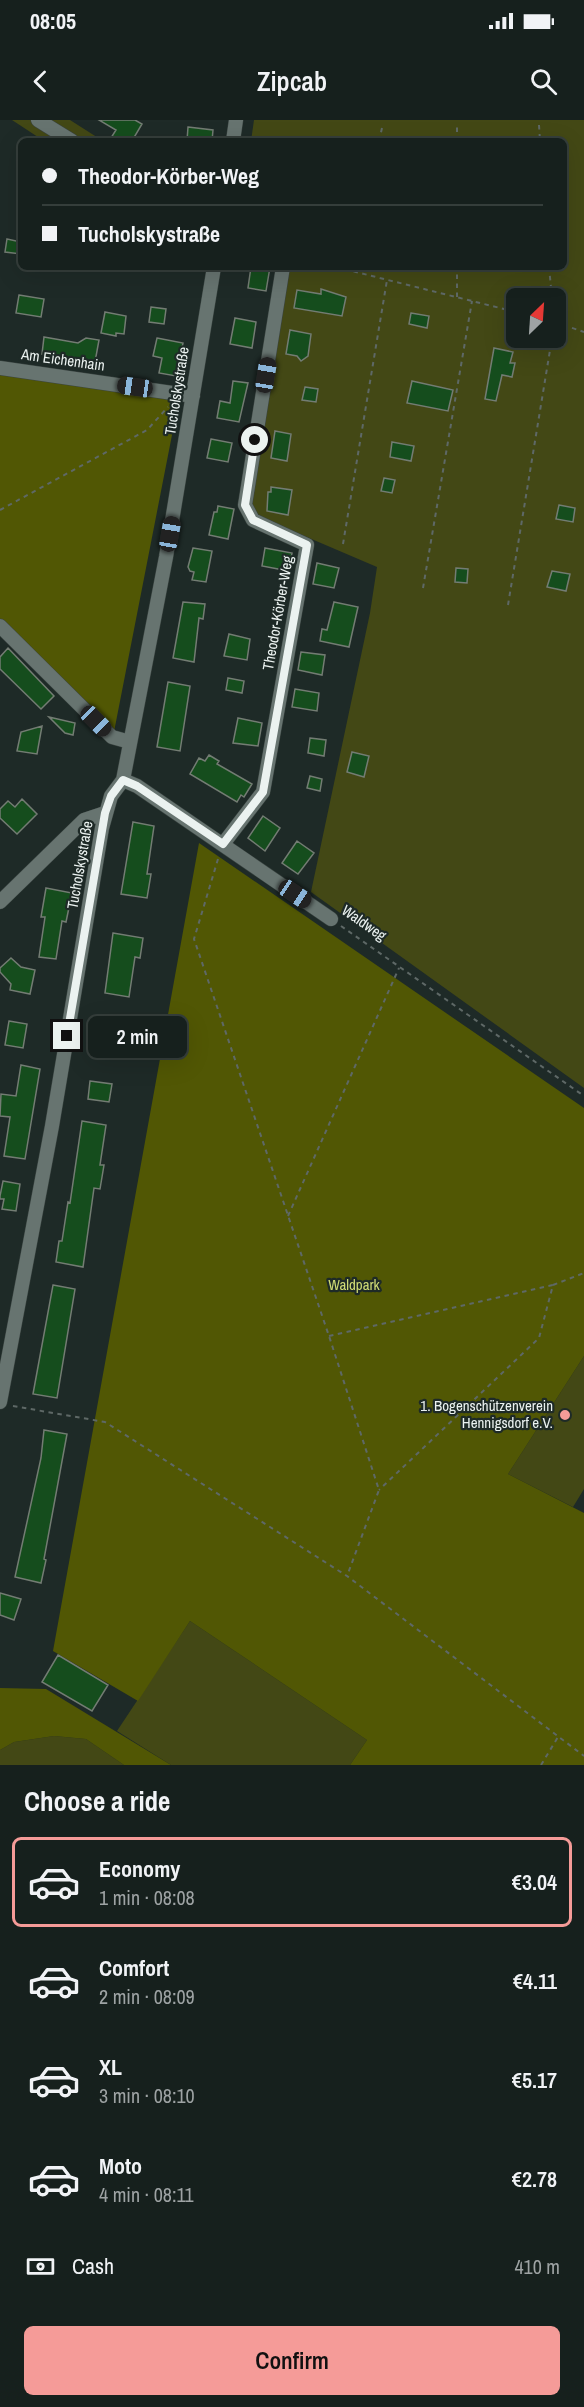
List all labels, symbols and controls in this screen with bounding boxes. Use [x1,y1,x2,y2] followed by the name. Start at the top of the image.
[30,6,76,36] text: 08:05
[257,63,327,99] text: Zipcab
[24,65,57,98] icon: back
[527,65,560,98] icon: search
[78,161,259,191] text: Theodor-Körber-Weg
[78,219,220,249] text: Tucholskystraße
[506,288,566,348] north arrow
[506,288,566,348] map controls
[19,343,106,376] street label: Am Eichenhain
[159,345,194,437] street label: Tucholskystraße
[254,356,278,394] car
[116,376,154,398] car
[241,426,268,453] route start
[158,515,182,553] car
[257,554,298,672] street label: Theodor-Körber-Weg
[77,702,115,740] car
[61,819,98,911] street label: Tucholskystraße
[275,876,315,912] car
[338,900,391,946] street label: Waldweg
[88,1015,187,1057] callout: 2 min
[53,1022,80,1049] route end
[116,1023,159,1050] text: 2 min
[328,1274,381,1295] park label: Waldpark
[420,1395,553,1433] place label: 1. Bogenschützenverein Hennigsdorf e.V.
[558,1408,572,1422] marker: 1. Bogenschützenverein Hennigsdorf e.V.
[24,1783,170,1819] text: Choose a ride
[99,1854,180,1884] text: Economy
[27,1855,81,1909] icon: car
[512,1867,557,1897] text: €3.04
[99,1884,195,1911] text: 1 min · 08:08
[99,1953,169,1983] text: Comfort
[27,1954,81,2008] icon: car
[513,1966,557,1996] text: €4.11
[99,1983,195,2010] text: 2 min · 08:09
[99,2052,122,2082] text: XL
[27,2053,81,2107] icon: car
[512,2065,557,2095] text: €5.17
[99,2082,195,2109] text: 3 min · 08:10
[99,2151,142,2181] text: Moto
[27,2152,81,2206] icon: car
[512,2164,557,2194] text: €2.78
[99,2181,194,2208] text: 4 min · 08:11
[24,2250,57,2283] icon: cash
[72,2251,114,2281] text: Cash
[514,2253,560,2280] text: 410 m
[24,2326,560,2395] button: Confirm

